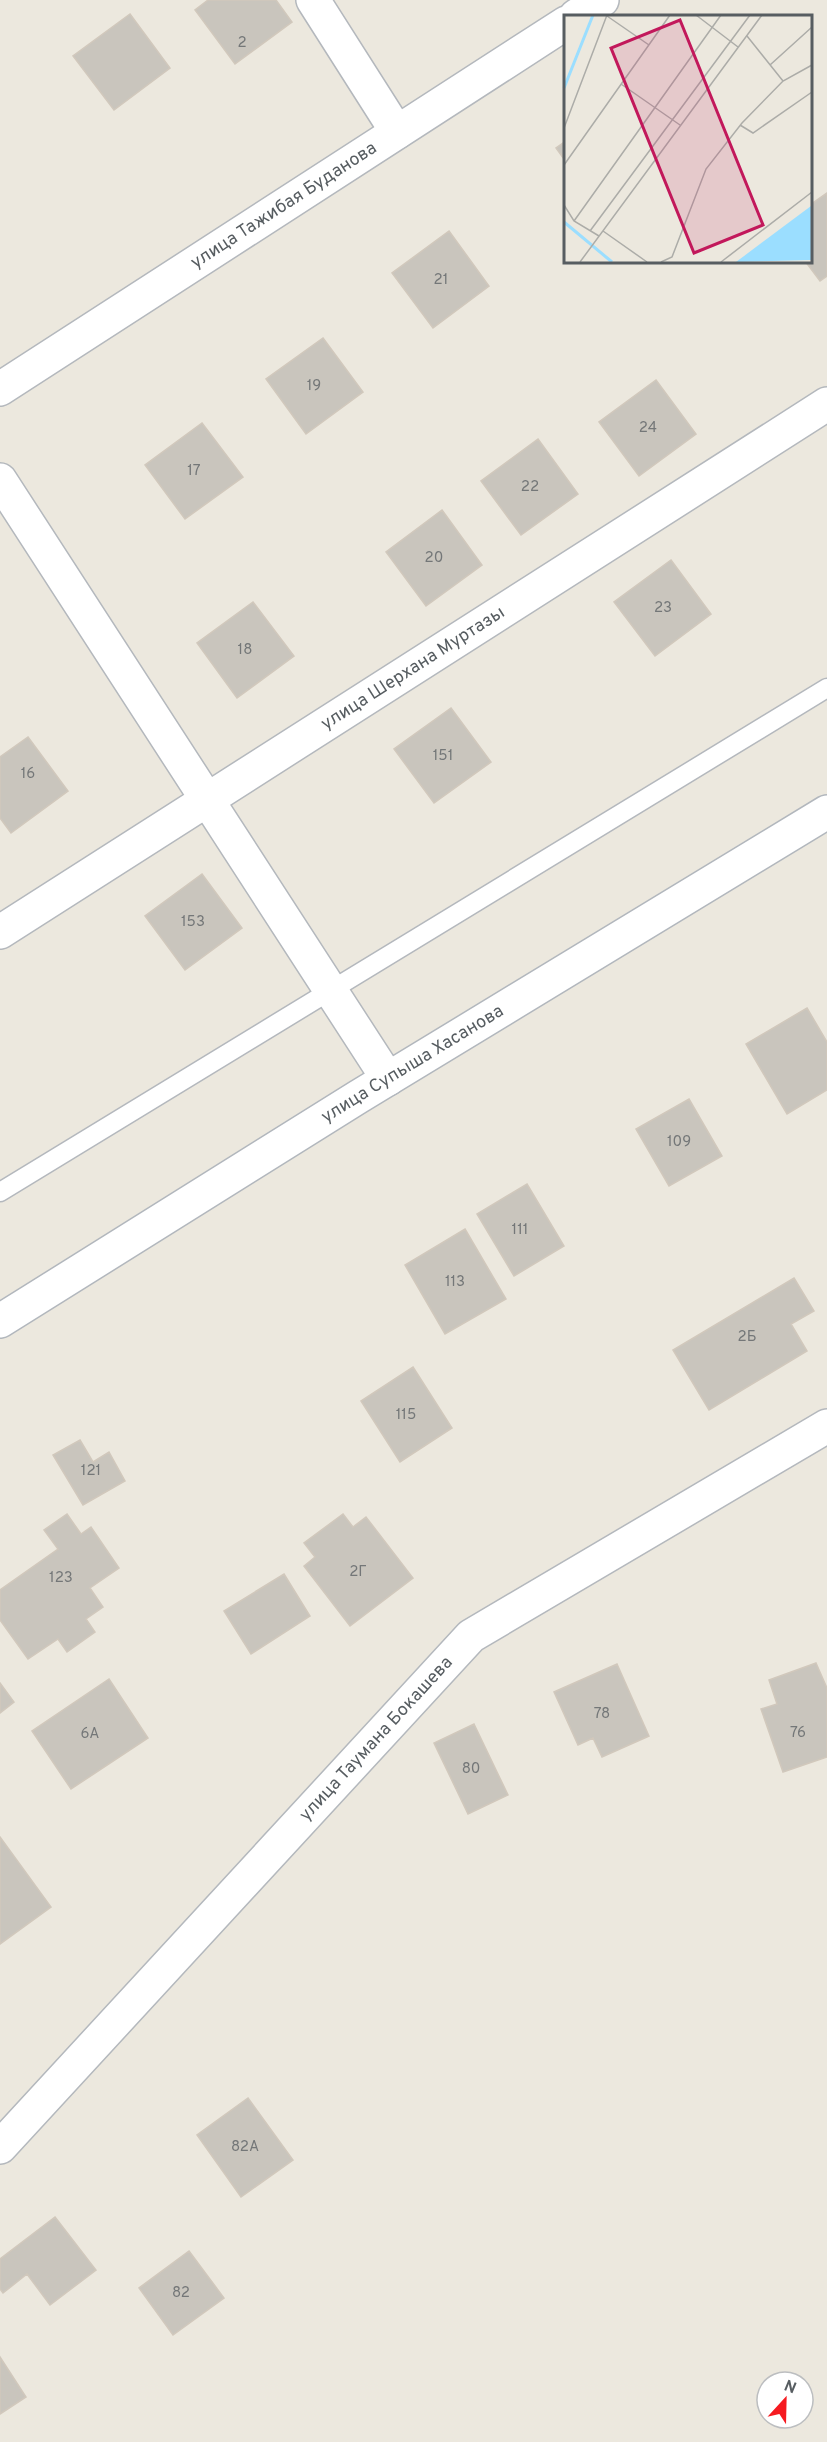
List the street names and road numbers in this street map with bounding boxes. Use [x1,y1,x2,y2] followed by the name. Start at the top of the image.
[186,137,381,274] street label: улица Тажибая Буданова
[317,601,509,736] street label: улица Шерхана Муртазы
[317,1000,508,1129] street label: улица Супыша Хасанова
[294,1652,458,1826] street label: улица Таумана Бокашева

